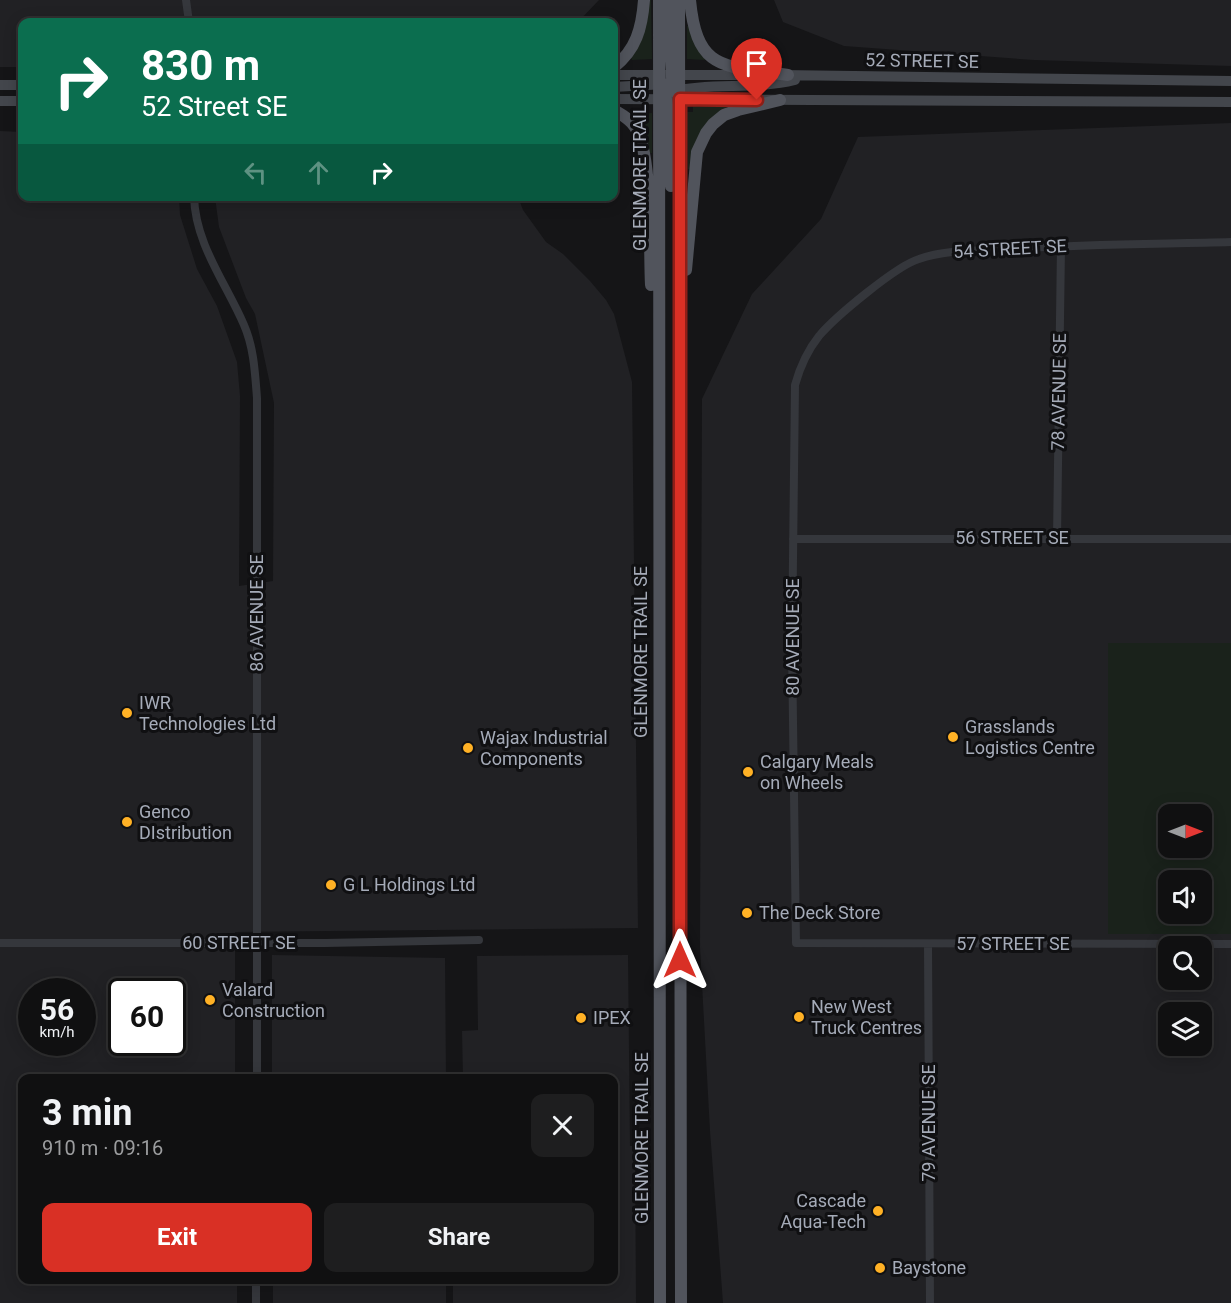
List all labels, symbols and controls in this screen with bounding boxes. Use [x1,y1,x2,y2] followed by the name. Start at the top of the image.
[731,38,782,100] pin
[141,41,260,90] text: 830 m
[42,42,120,120] icon: right
[740,47,773,80] icon: arrive
[865,49,979,72] street label: 52 STREET SE
[629,79,650,251] street label: GLENMORE TRAIL SE
[141,91,287,123] text: 52 Street SE
[239,156,272,189] icon: left
[302,156,335,189] icon: ahead
[365,156,398,189] icon: right
[953,235,1067,262] street label: 54 STREET SE
[1047,333,1070,451] street label: 78 AVENUE SE
[955,527,1069,548] street label: 56 STREET SE
[246,554,267,672] street label: 86 AVENUE SE
[630,566,651,738] street label: GLENMORE TRAIL SE
[782,578,803,696] street label: 80 AVENUE SE
[139,692,276,734] place label: IWR Technologies Ltd
[120,706,134,720] marker: IWR Technologies Ltd
[965,716,1095,758] place label: Grasslands Logistics Centre
[480,727,608,769] place label: Wajax Industrial Components
[946,730,960,744] marker: Grasslands Logistics Centre
[461,741,475,755] marker: Wajax Industrial Components
[760,751,874,793] place label: Calgary Meals on Wheels
[741,765,755,779] marker: Calgary Meals on Wheels
[139,801,232,843] place label: Genco DIstribution
[1158,804,1212,858] north arrow
[1158,804,1212,1056] map controls
[120,815,134,829] marker: Genco DIstribution
[1158,870,1212,924] button: sound
[343,874,475,895] place label: G L Holdings Ltd
[324,878,338,892] marker: G L Holdings Ltd
[759,902,880,923] place label: The Deck Store
[740,906,754,920] marker: The Deck Store
[648,928,712,992] position arrow
[182,932,296,953] street label: 60 STREET SE
[956,933,1070,954] street label: 57 STREET SE
[1158,936,1212,990] button: search
[108,978,186,1056] speed limit sign: 60
[222,979,325,1021] place label: Valard Construction
[40,992,74,1027] text: 56
[203,993,217,1007] marker: Valard Construction
[811,996,922,1038] place label: New West Truck Centres
[1158,1002,1212,1056] button: layers
[593,1007,631,1028] place label: IPEX
[792,1010,806,1024] marker: New West Truck Centres
[574,1011,588,1025] marker: IPEX
[39,1023,75,1041] text: km/h
[631,1052,652,1224] street label: GLENMORE TRAIL SE
[918,1064,939,1182] street label: 79 AVENUE SE
[42,1092,133,1134] text: 3 min
[531,1094,594,1157] button: close
[42,1136,163,1160] text: 910 m · 09:16
[781,1190,866,1232] place label: Cascade Aqua-Tech
[42,1203,312,1272] button: Exit
[324,1203,594,1272] button: Share
[871,1204,885,1218] marker: Cascade Aqua-Tech
[892,1257,966,1278] place label: Baystone
[873,1261,887,1275] marker: Baystone

